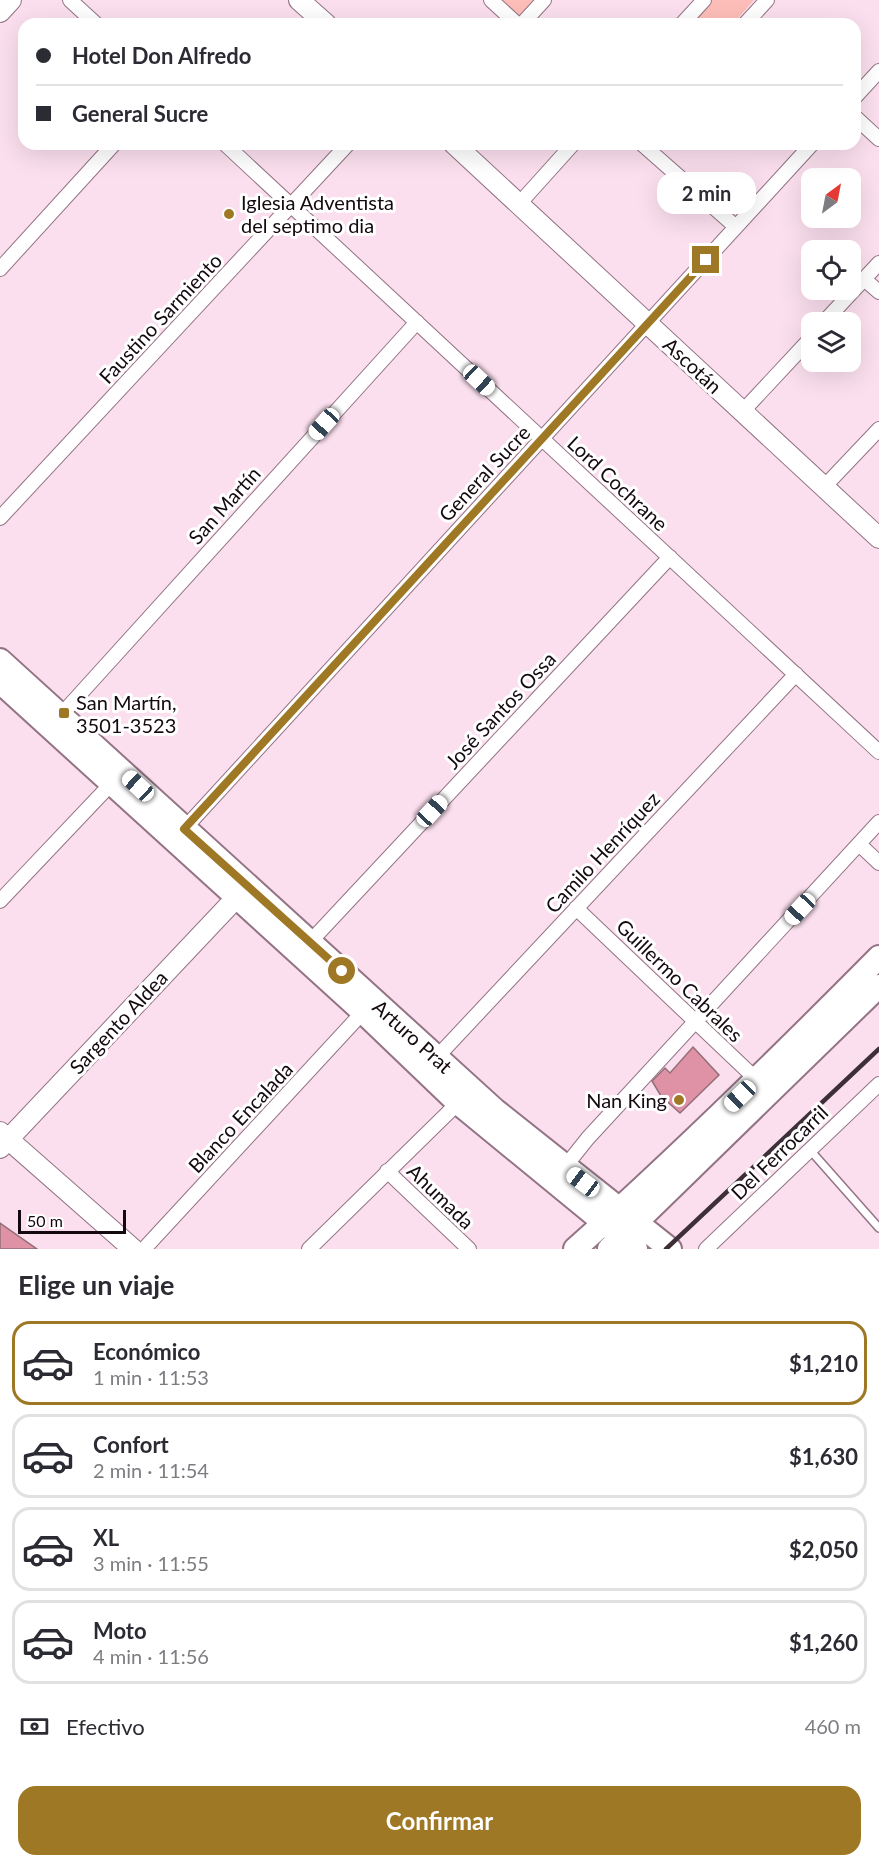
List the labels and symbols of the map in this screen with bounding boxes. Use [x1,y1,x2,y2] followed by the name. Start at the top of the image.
[801,168,861,228] north arrow
[656,173,756,215] callout: 2 min
[241,190,394,237] place label: Iglesia Adventista del septimo dia
[222,207,236,221] marker: Iglesia Adventista del septimo dia
[692,246,719,273] route end
[94,248,226,388] street label: Faustino Sarmiento
[659,332,727,398] street label: Ascotán
[460,361,498,399] car
[305,405,343,443] car
[433,420,535,526] street label: General Sucre
[563,431,673,535] street label: Lord Cochrane
[183,461,265,549] street label: San Martín
[440,647,560,773] street label: José Santos Ossa
[76,690,176,737] place label: San Martín, 3501-3523
[57,706,71,720] marker: San Martín, 3501-3523
[119,767,157,805] car
[540,787,664,917] street label: Camilo Henríquez
[413,792,451,830] car
[781,890,819,928] car
[612,914,748,1046] street label: Guillermo Cabrales
[328,957,355,984] route start
[64,965,172,1079] street label: Sargento Aldea
[368,994,458,1078] street label: Arturo Prat
[183,1057,297,1177] street label: Blanco Encalada
[721,1077,759,1115] car
[586,1088,667,1112] place label: Nan King
[672,1093,686,1107] marker: Nan King
[726,1100,832,1204] street label: Del Ferrocarril
[403,1158,479,1234] street label: Ahumada
[563,1164,603,1200] car
[18,1207,126,1234] scale bar

